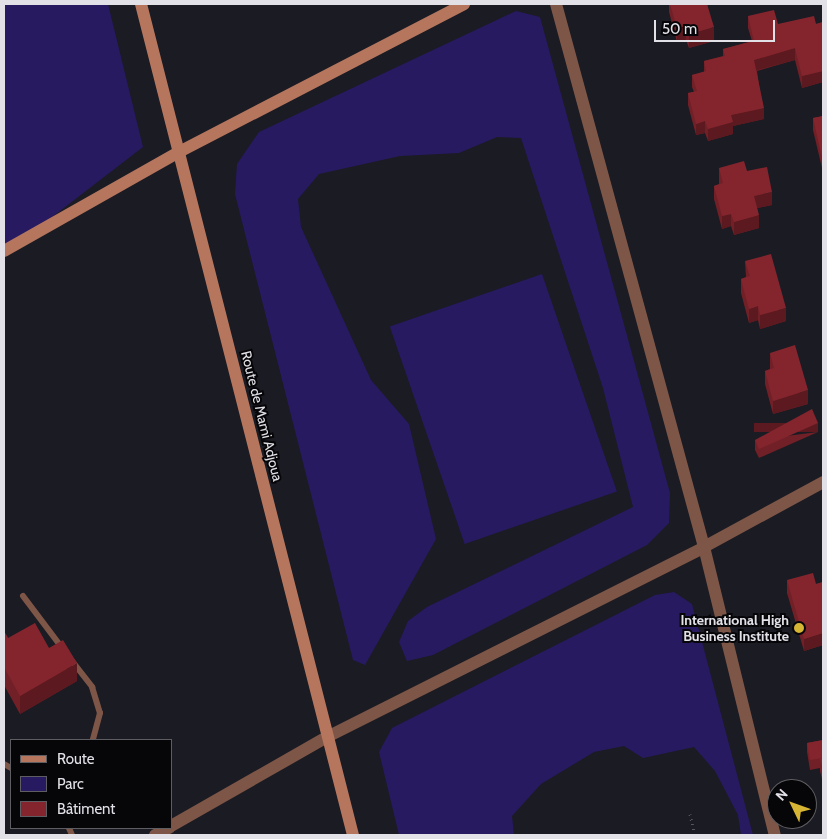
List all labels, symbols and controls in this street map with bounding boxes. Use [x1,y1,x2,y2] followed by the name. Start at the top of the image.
[657,10,778,42] scale bar
[662,20,697,38] text: 50 m
[238,349,286,483] street label: Route de Mami Adjoua
[680,612,789,644] place label: International High Business Institute
[793,622,805,634] marker: International High Business Institute
[10,739,172,829] legend
[57,750,95,768] text: Route
[57,775,84,793] text: Parc
[767,779,817,829] north arrow
[772,785,792,804] text: N
[57,800,115,818] text: Bâtiment

